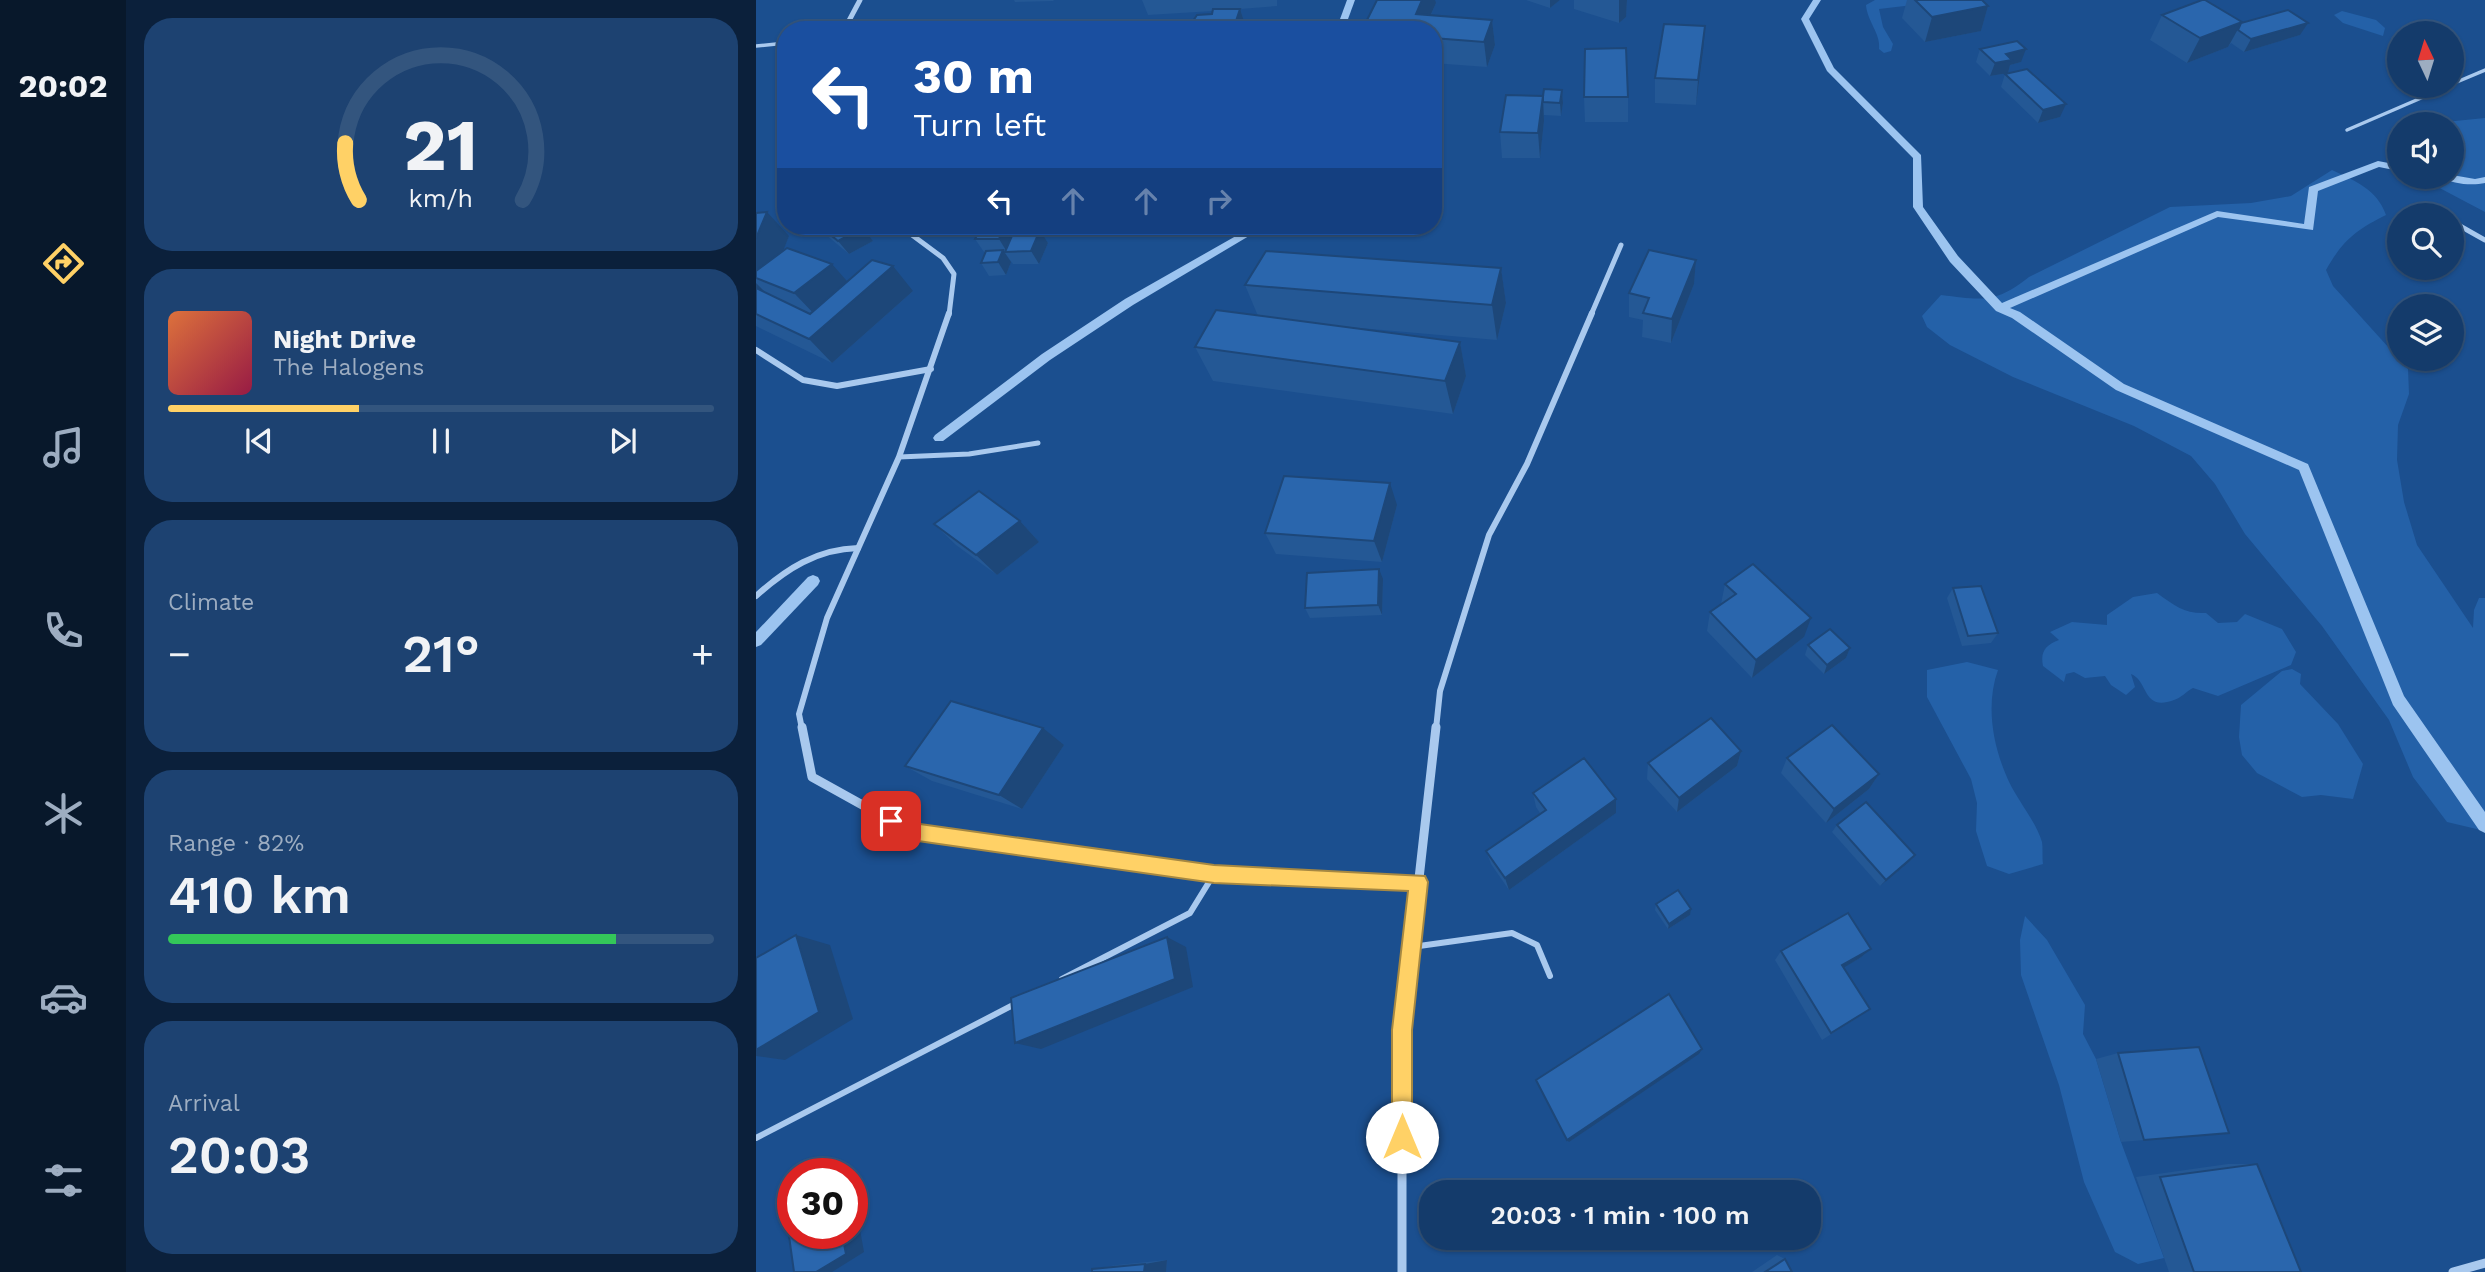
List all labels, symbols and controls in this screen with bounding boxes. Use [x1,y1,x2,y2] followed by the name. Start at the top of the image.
[2387,21,2464,98] north arrow
[2387,21,2464,371] map controls
[913,47,1034,105] text: 30 m
[798,49,889,140] icon: left
[18,67,108,105] text: 20:02
[404,103,478,189] text: 21
[913,106,1046,144] text: Turn left
[2387,112,2464,189] button: sound
[981,182,1019,220] icon: left
[1054,182,1092,220] icon: ahead
[1127,182,1165,220] icon: ahead
[1200,182,1238,220] icon: right
[409,184,473,213] text: km/h
[2387,203,2464,280] button: search
[39,239,88,288] icon: directions
[2387,294,2464,371] button: layers
[273,324,416,354] text: Night Drive
[273,354,424,381] text: The Halogens
[240,422,278,460] icon: previous
[422,422,460,460] icon: pause
[604,422,642,460] icon: next
[39,423,88,472] icon: music
[168,589,254,616] text: Climate
[39,606,88,655] icon: phone
[402,624,480,685] text: 21°
[168,632,191,676] text: −
[691,632,714,676] text: +
[39,789,88,838] icon: climate
[861,791,921,851] pin
[872,802,910,840] icon: arrive
[168,830,304,857] text: Range · 82%
[168,865,351,926] text: 410 km
[39,973,88,1022] icon: car
[168,1090,240,1117] text: Arrival
[1365,1100,1439,1174] position arrow
[168,1125,310,1186] text: 20:03
[39,1156,88,1205] icon: filters
[777,1158,868,1249] speed limit sign: 30
[1491,1200,1749,1230] text: 20:03 · 1 min · 100 m

